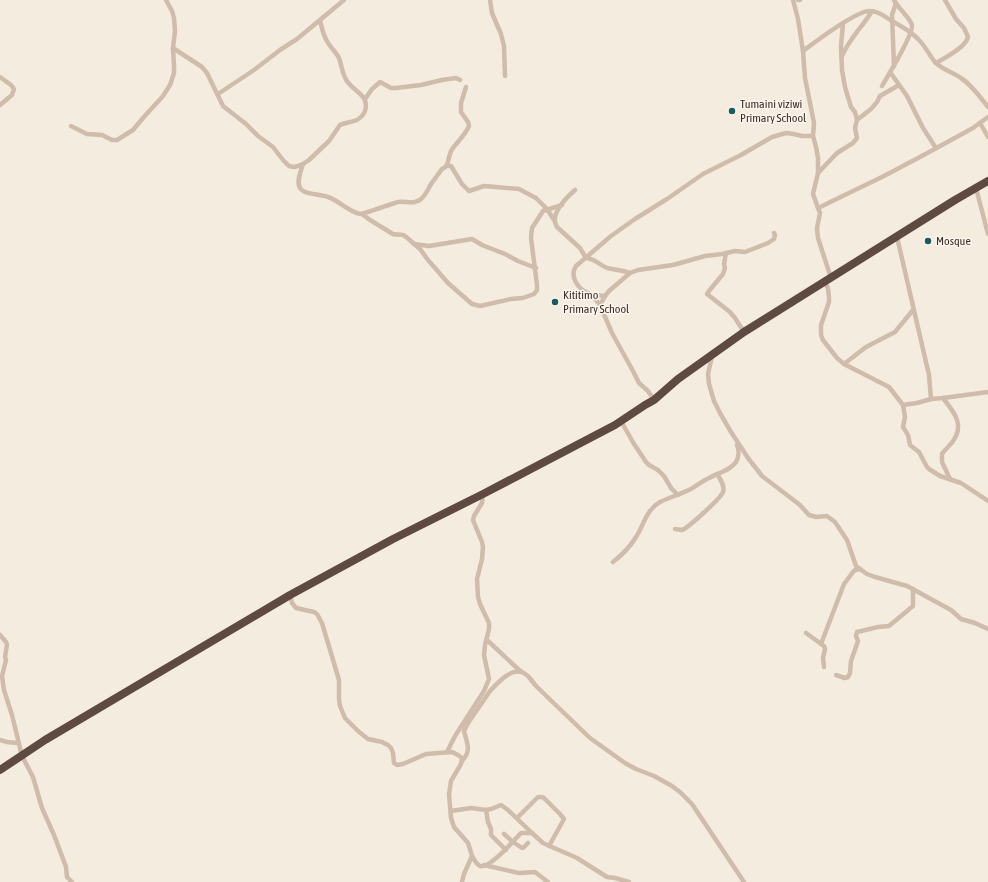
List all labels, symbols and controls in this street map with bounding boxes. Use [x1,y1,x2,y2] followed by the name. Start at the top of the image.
[740,97,807,125] place label: Tumaini viziwi Primary School
[727,106,737,116] marker: Tumaini viziwi Primary School
[936,234,971,248] place label: Mosque
[923,236,933,246] marker: Mosque
[563,288,630,316] place label: Kititimo Primary School
[550,297,560,307] marker: Kititimo Primary School

